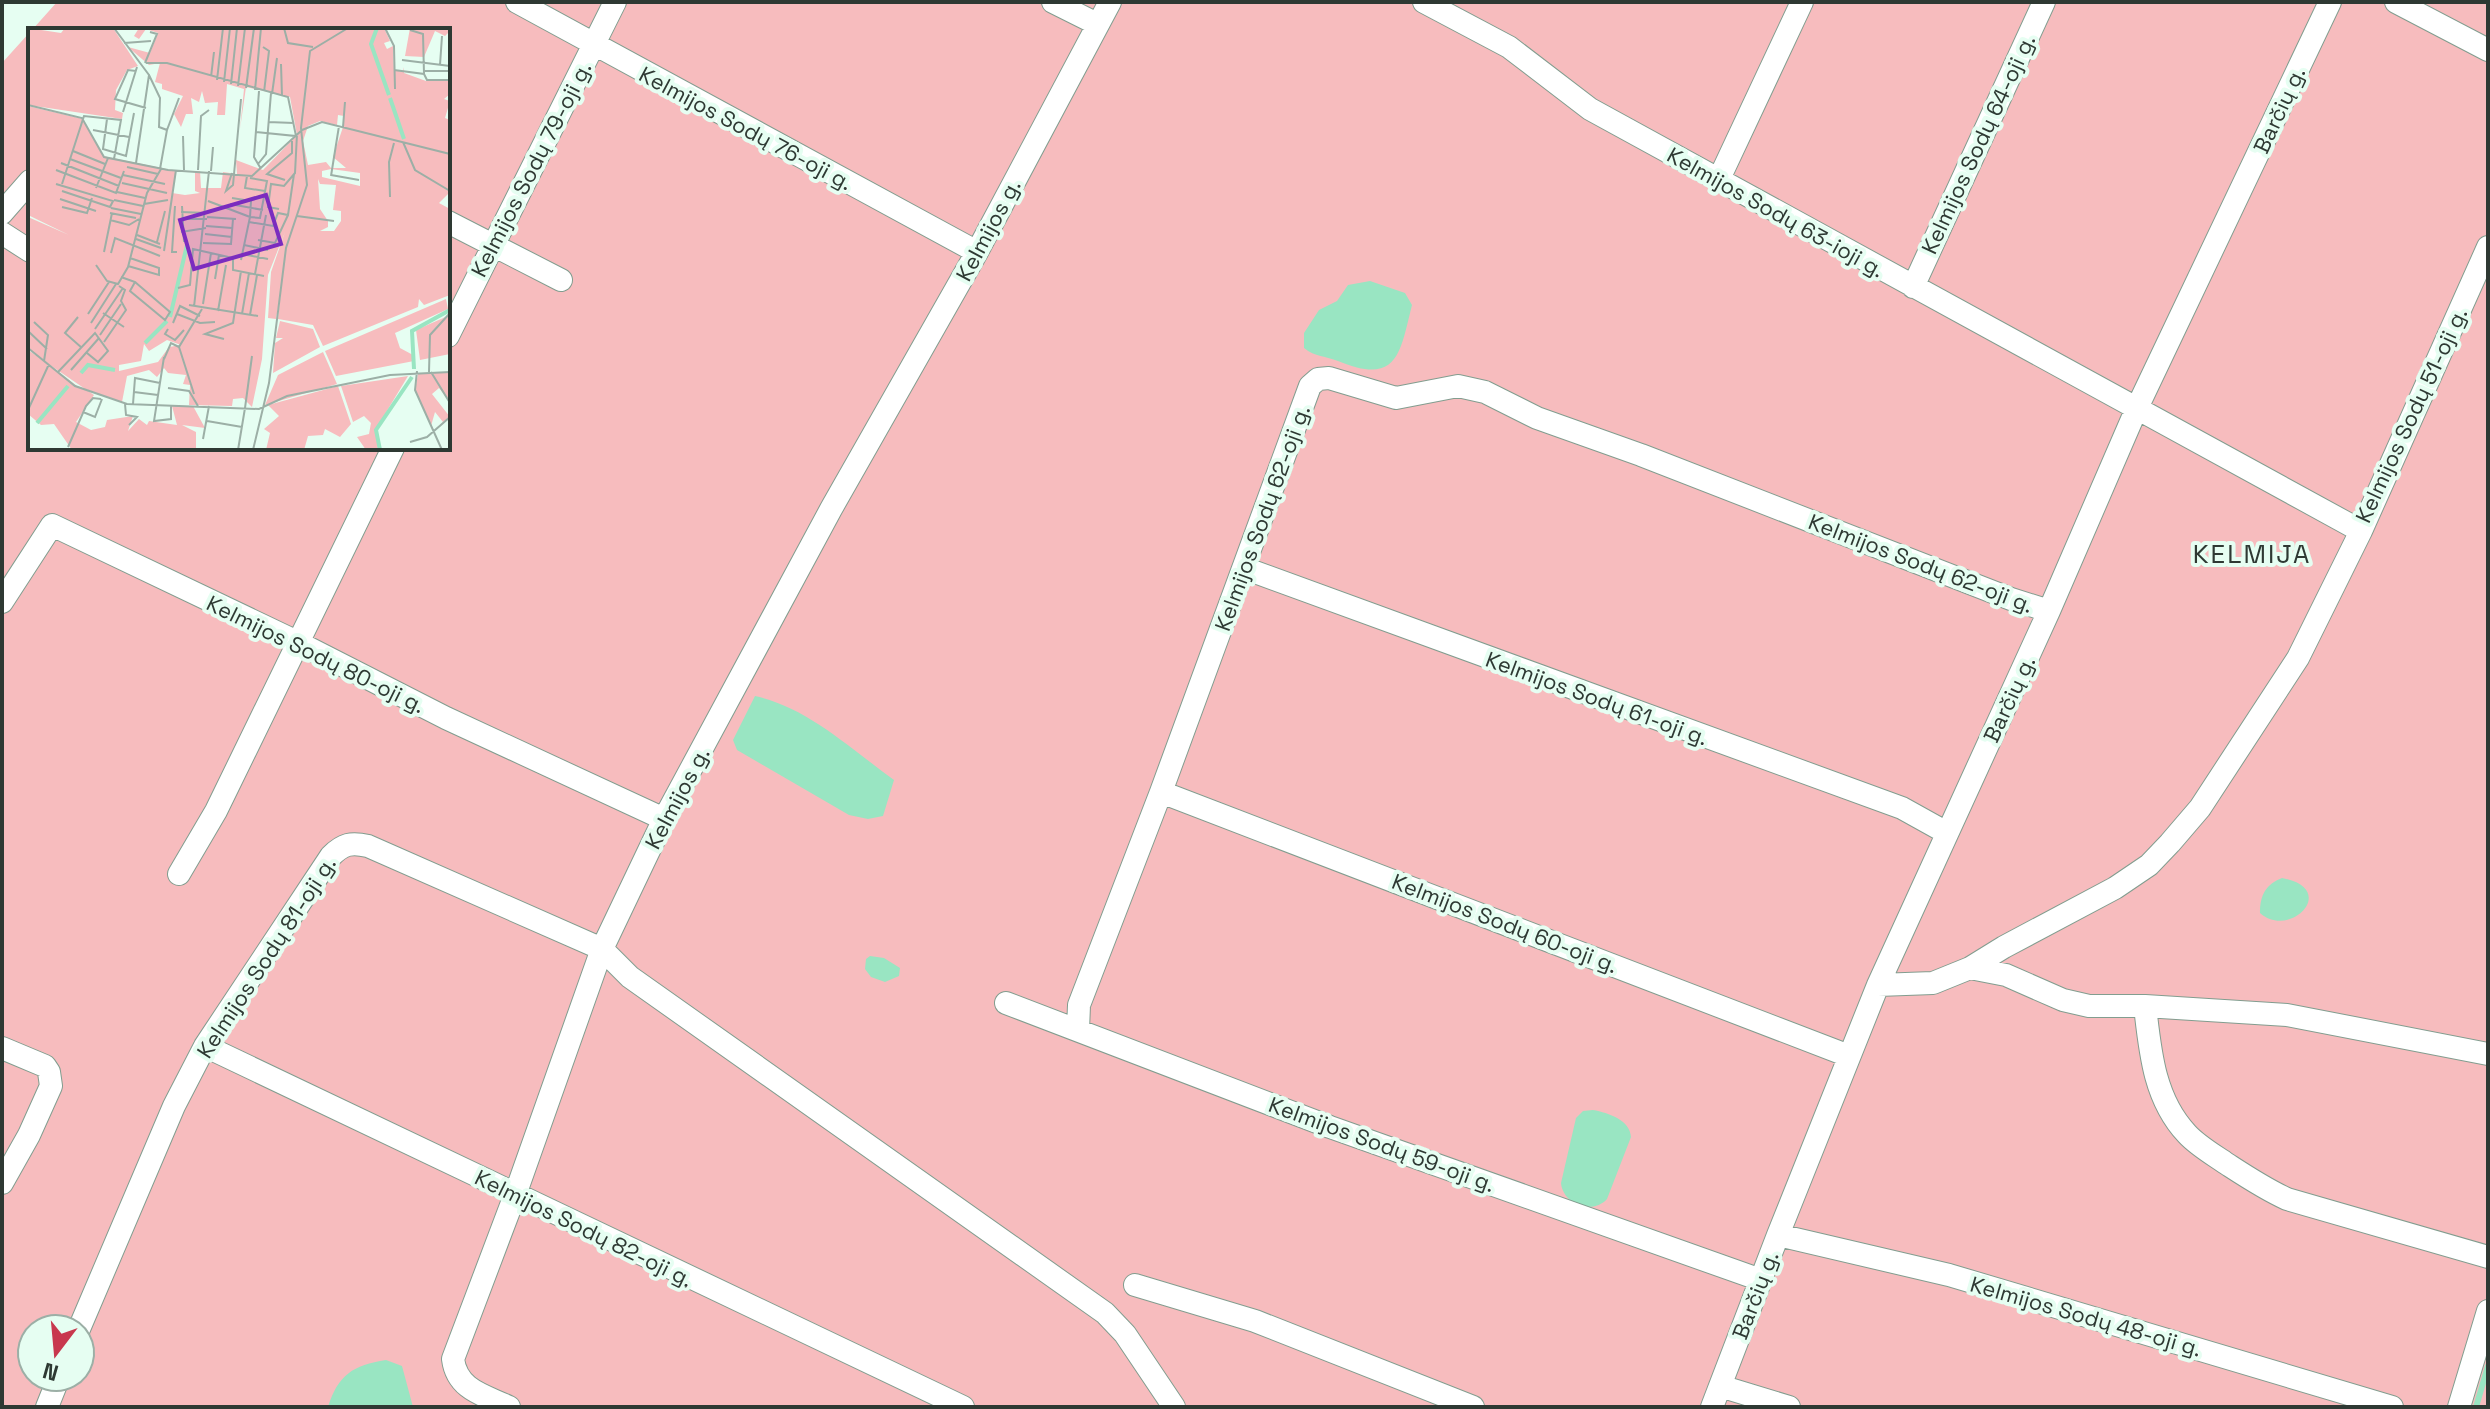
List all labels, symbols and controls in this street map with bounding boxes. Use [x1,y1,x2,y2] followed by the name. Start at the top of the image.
[28,28,450,450] inset map
[1915,30,2041,258] street label: Kelmijos Sodų 64-oji g.
[465,57,597,281] street label: Kelmijos Sodų 79-oji g.
[634,60,858,196] street label: Kelmijos Sodų 76-oji g.
[2247,62,2311,158] street label: Barčių g.
[1662,141,1890,283] street label: Kelmijos Sodų 63-ioji g.
[949,174,1027,286] street label: Kelmijos g.
[2349,303,2473,527] street label: Kelmijos Sodų 51-oji g.
[1208,401,1316,635] street label: Kelmijos Sodų 62-oji g.
[1805,507,2037,619] street label: Kelmijos Sodų 62-oji g.
[2193,537,2311,571] district label: KELMIJA
[202,589,430,719] street label: Kelmijos Sodų 80-oji g.
[1482,645,1712,751] street label: Kelmijos Sodų 61-oji g.
[1977,651,2041,747] street label: Barčių g.
[638,742,716,854] street label: Kelmijos g.
[190,851,342,1063] street label: Kelmijos Sodų 81-oji g.
[1388,867,1622,979] street label: Kelmijos Sodų 60-oji g.
[1265,1090,1499,1198] street label: Kelmijos Sodų 59-oji g.
[470,1163,698,1293] street label: Kelmijos Sodų 82-oji g.
[1725,1247,1785,1343] street label: Barčių g.
[1967,1270,2205,1362] street label: Kelmijos Sodų 48-oji g.
[16,1313,96,1393] north arrow
[40,1357,61,1388] text: N

